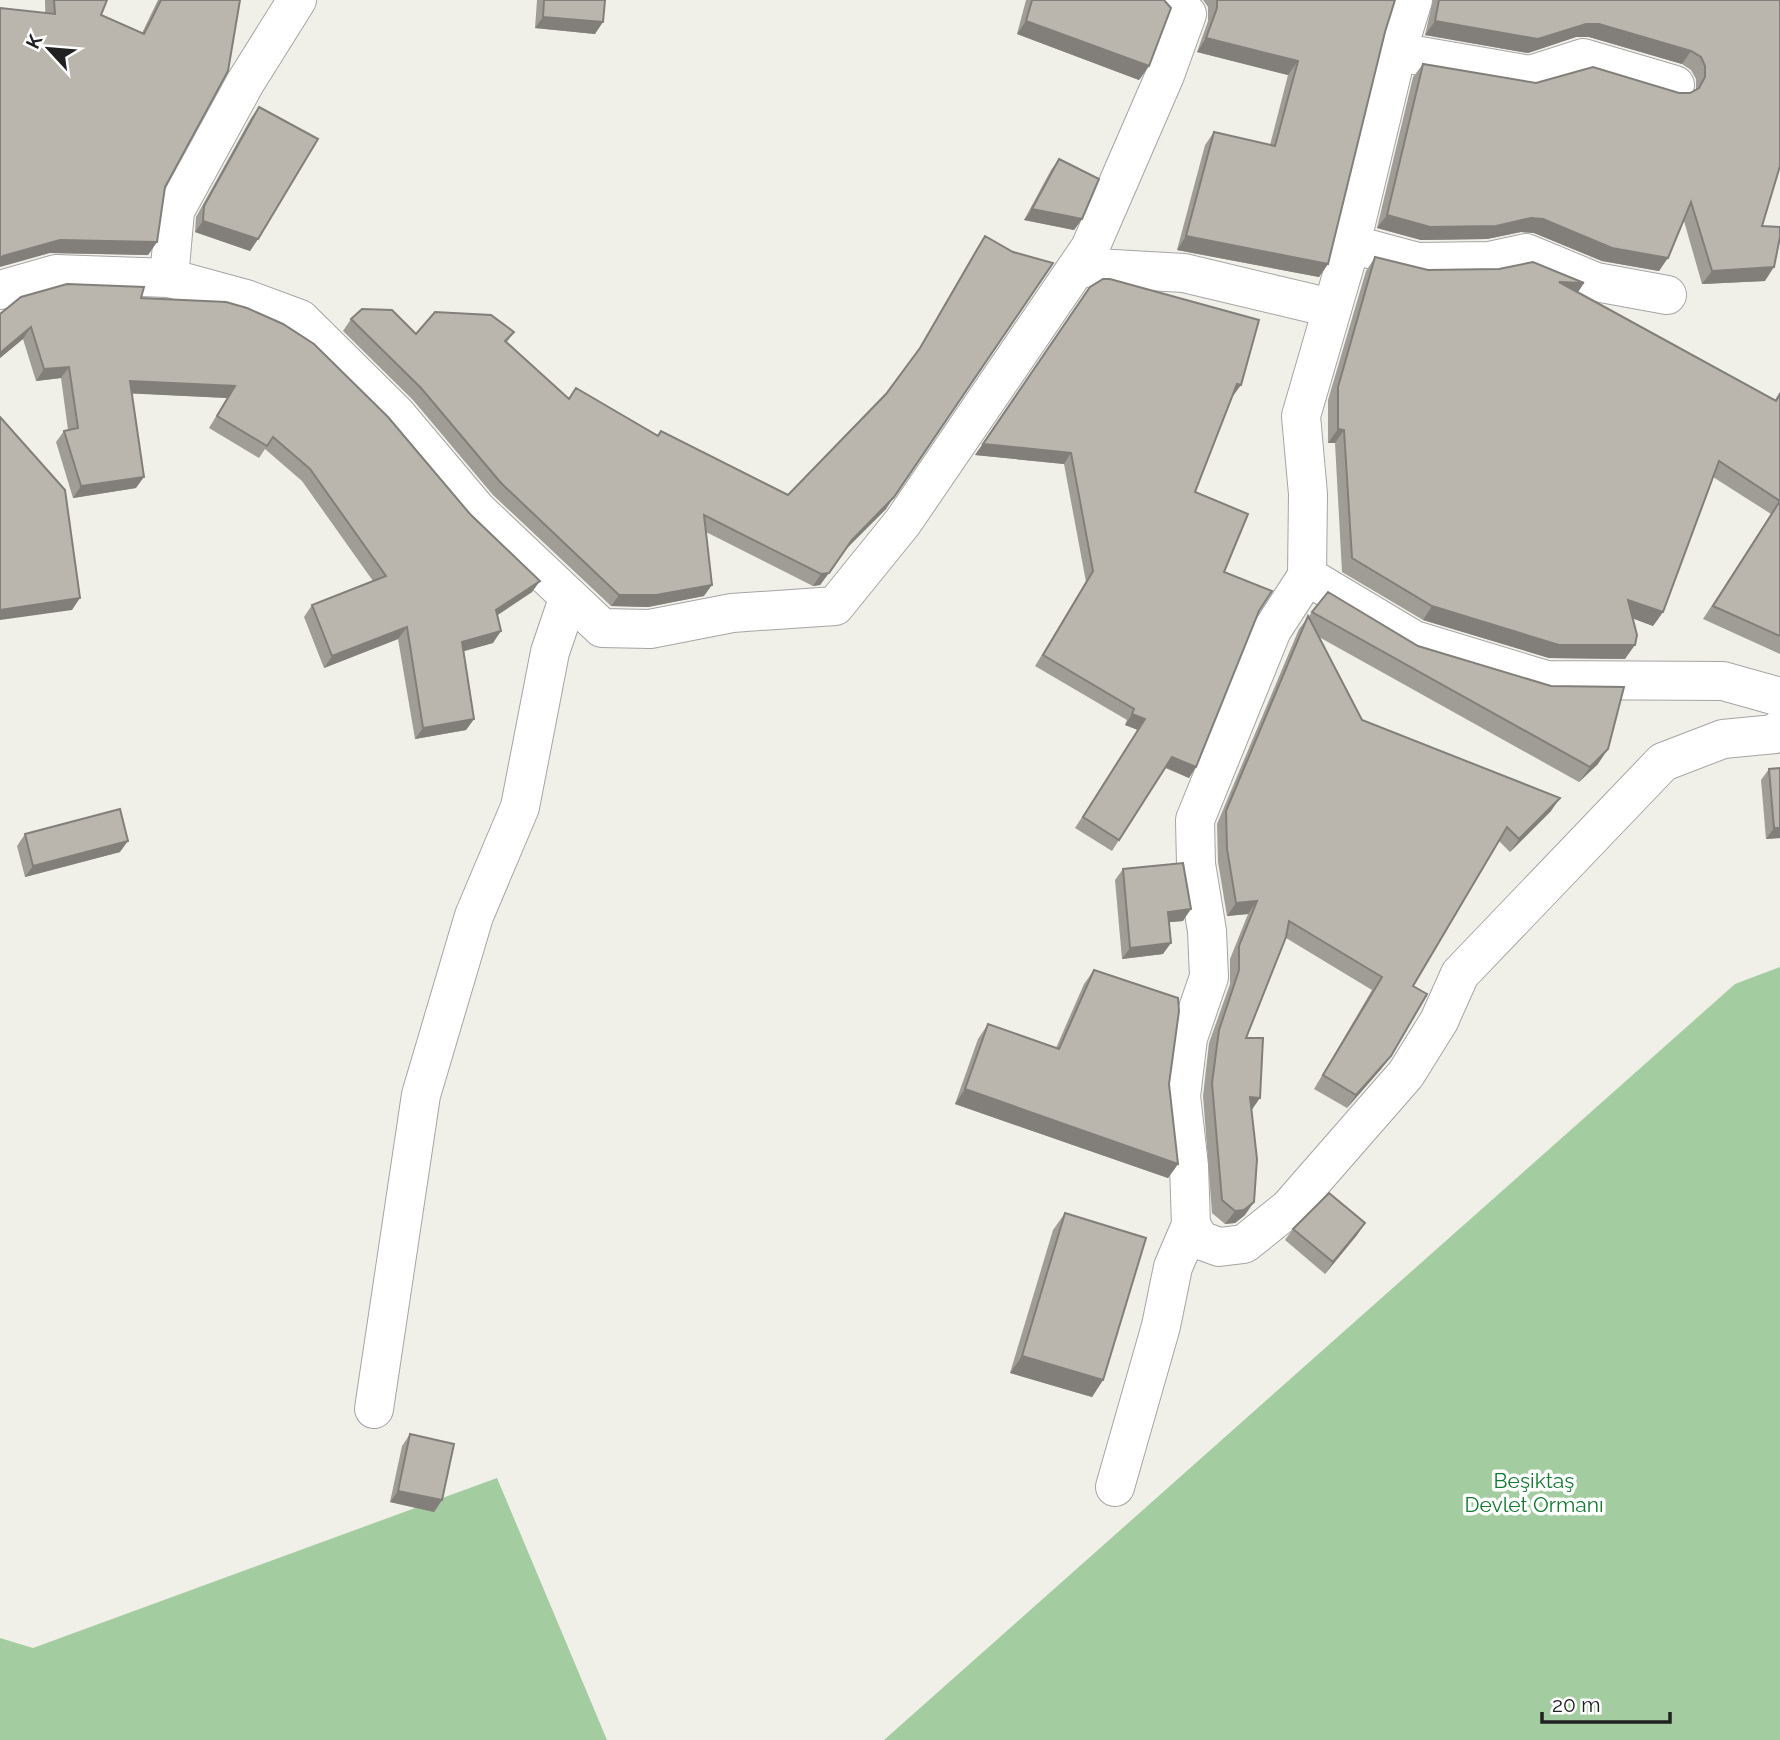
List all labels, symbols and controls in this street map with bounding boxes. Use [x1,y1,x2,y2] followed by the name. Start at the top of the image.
[14,14,84,84] north arrow
[21,31,47,52] text: K
[1464,1468,1604,1517] park label: Beşiktaş Devlet Ormanı
[1542,1680,1670,1724] scale bar
[1552,1692,1600,1717] text: 20 m

